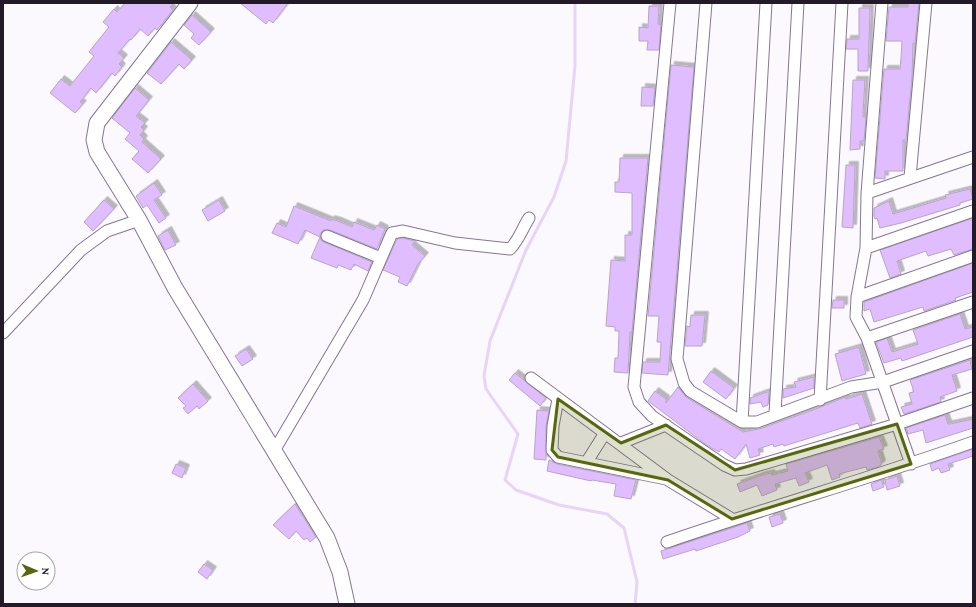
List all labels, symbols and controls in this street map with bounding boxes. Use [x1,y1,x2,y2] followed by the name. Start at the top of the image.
[16,551,56,591] north arrow
[40,567,52,576] text: N

